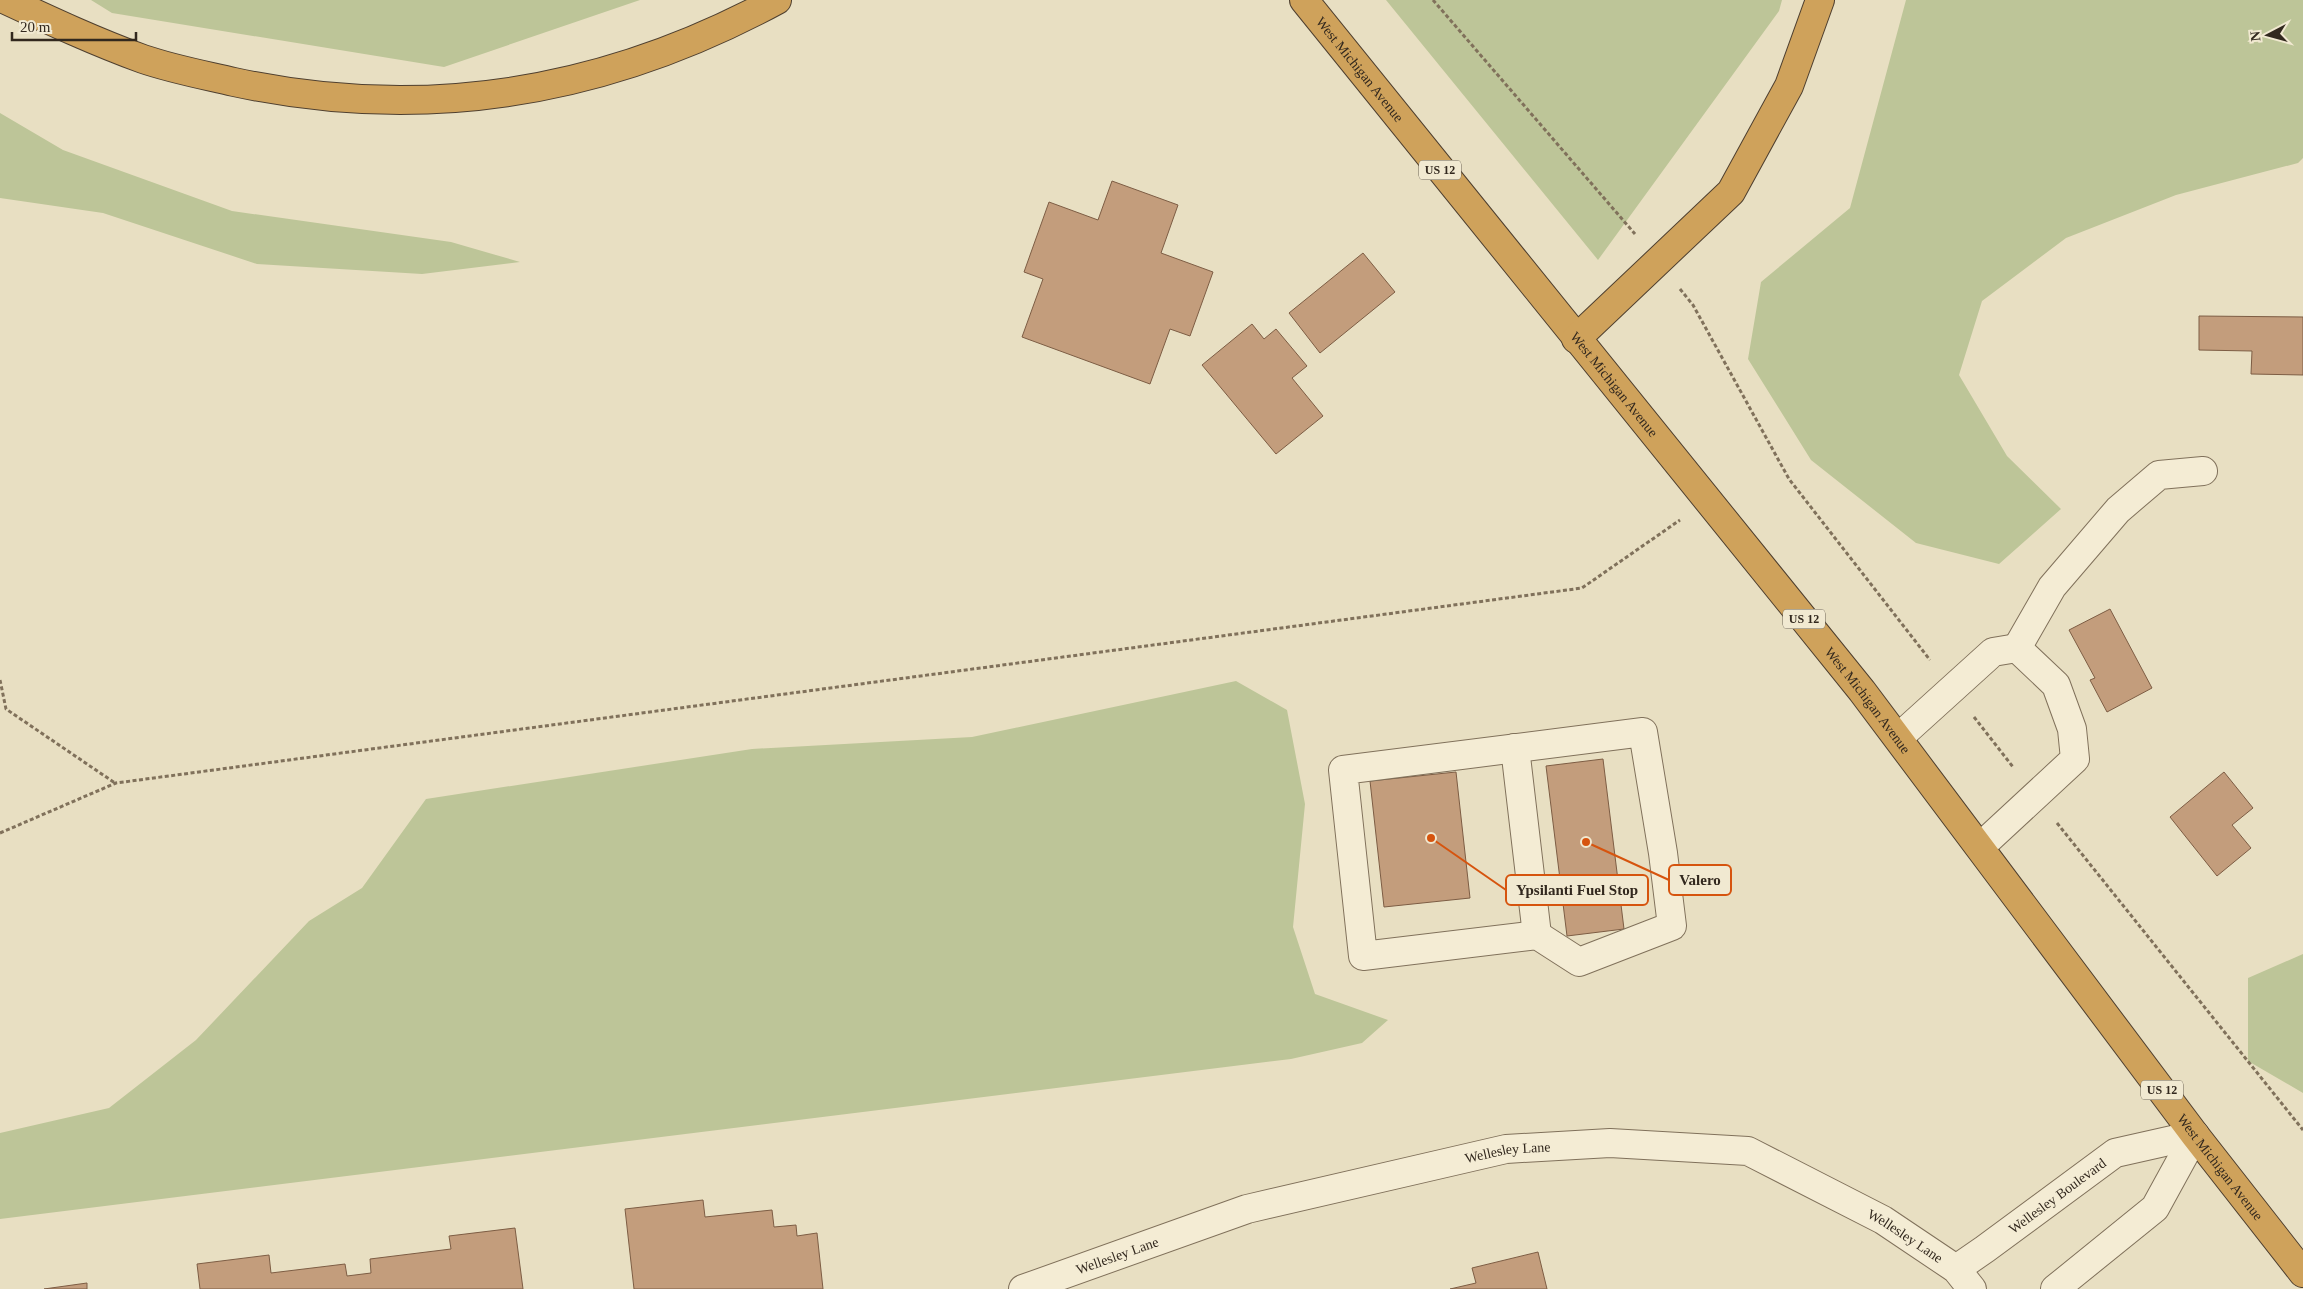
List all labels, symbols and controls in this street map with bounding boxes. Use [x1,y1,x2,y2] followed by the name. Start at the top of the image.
[12,10,136,42] scale bar
[2243,10,2293,60] north arrow
[1313,14,1407,125] street label: West Michigan Avenue
[20,19,51,35] text: 20 m
[2248,30,2264,42] text: N
[1419,160,1461,180] road number: US 12
[1568,329,1661,440] street label: West Michigan Avenue
[1783,610,1825,628] road number: US 12
[1822,644,1914,756] street label: West Michigan Avenue
[1669,865,1731,895] callout: Valero
[1679,872,1721,888] text: Valero
[1506,875,1648,905] callout: Ypsilanti Fuel Stop
[1516,882,1638,898] text: Ypsilanti Fuel Stop
[2141,1080,2183,1100] road number: US 12
[2174,1111,2266,1223] street label: West Michigan Avenue
[1463,1139,1551,1166] street label: Wellesley Lane
[2006,1155,2109,1236] street label: Wellesley Boulevard
[1865,1206,1946,1265] street label: Wellesley Lane
[1074,1234,1160,1277] street label: Wellesley Lane

